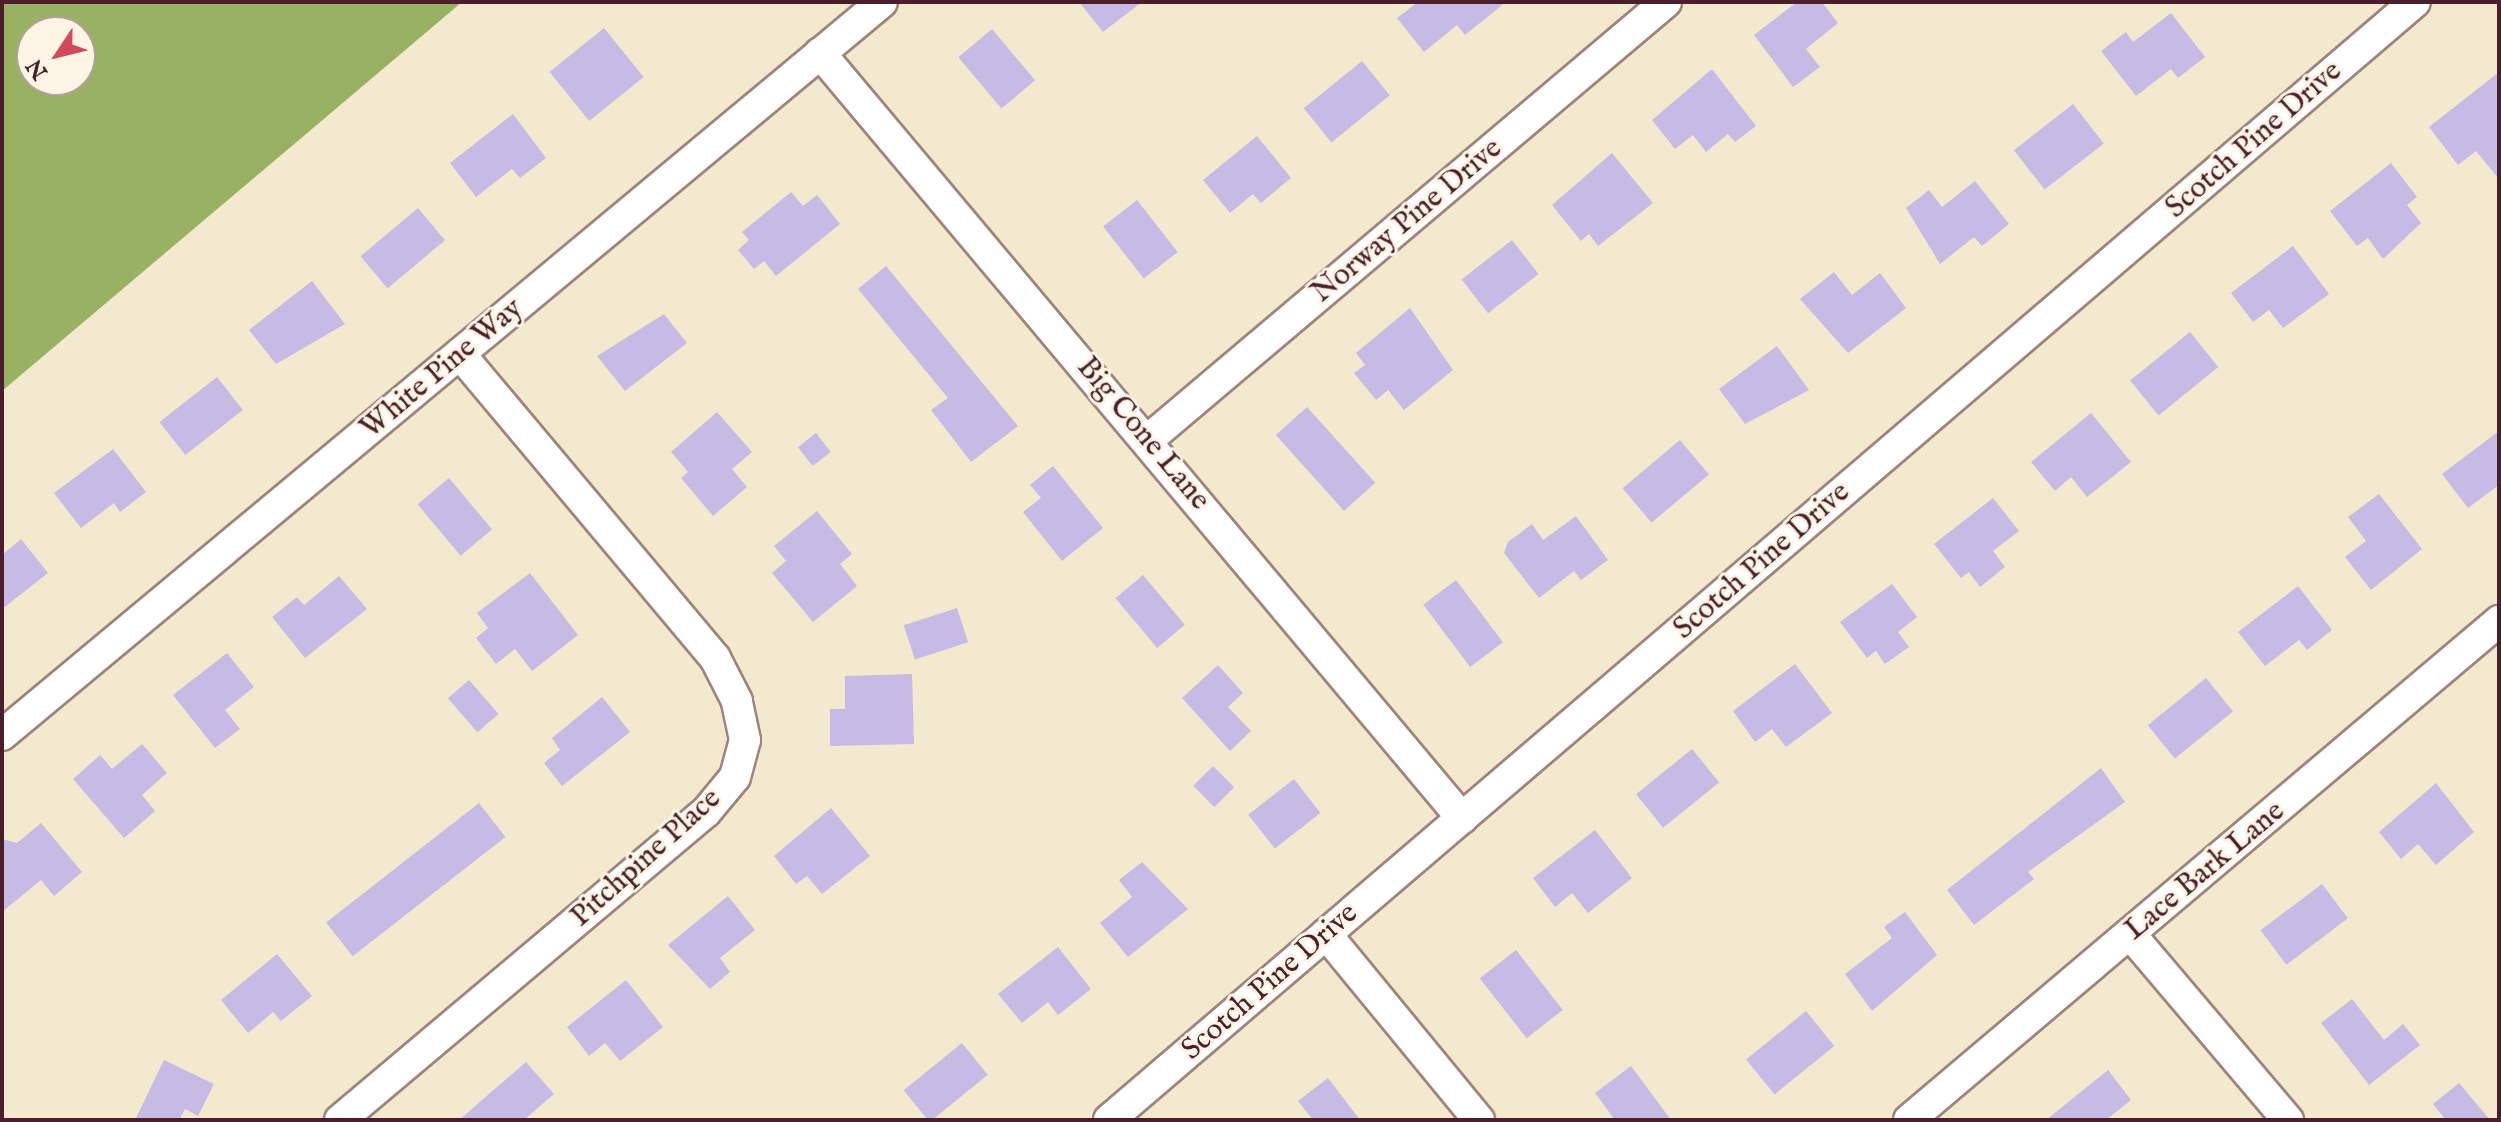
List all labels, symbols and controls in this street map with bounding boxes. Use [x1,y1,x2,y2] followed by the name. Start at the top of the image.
[16,16,96,96] north arrow
[21,53,55,84] text: N
[2159,54,2349,226] street label: Scotch Pine Drive
[1304,131,1510,311] street label: Norway Pine Drive
[354,291,530,447] street label: White Pine Way
[1069,350,1217,518] street label: Big Cone Lane
[1667,475,1857,647] street label: Scotch Pine Drive
[563,781,729,935] street label: Pitchpine Place
[2118,794,2292,948] street label: Lace Bark Lane
[1175,896,1365,1068] street label: Scotch Pine Drive

